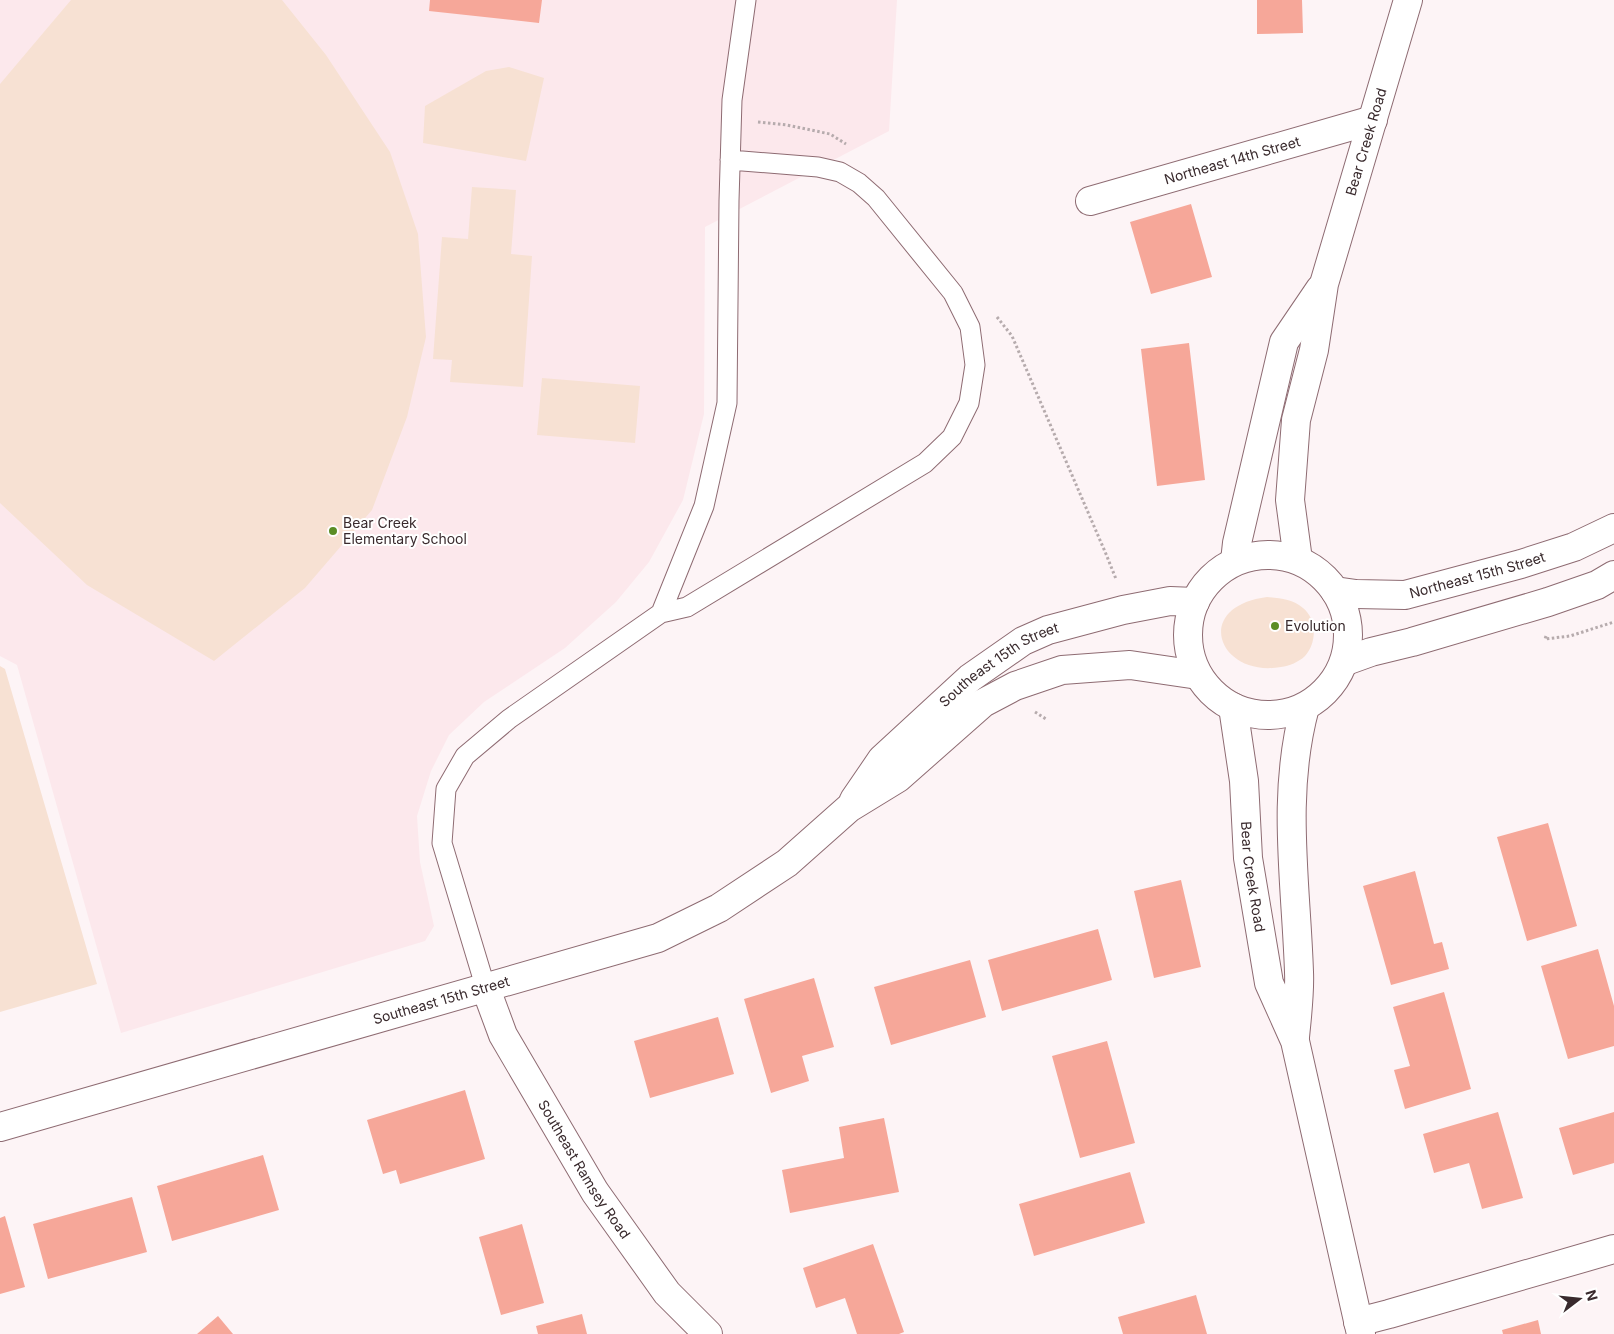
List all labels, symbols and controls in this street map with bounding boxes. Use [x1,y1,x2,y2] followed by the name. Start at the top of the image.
[1342,86,1390,198] street label: Bear Creek Road
[1162,132,1302,187] street label: Northeast 14th Street
[343,514,467,547] place label: Bear Creek Elementary School
[327,525,339,537] marker: Bear Creek Elementary School
[1407,548,1547,602] street label: Northeast 15th Street
[1285,617,1346,634] place label: Evolution
[935,619,1061,710] street label: Southeast 15th Street
[1269,620,1281,632] marker: Evolution
[1238,821,1269,933] street label: Bear Creek Road
[371,972,512,1027] street label: Southeast 15th Street
[535,1097,634,1242] street label: Southeast Ramsey Road
[1554,1274,1604,1324] north arrow
[1582,1288,1602,1303] text: N

